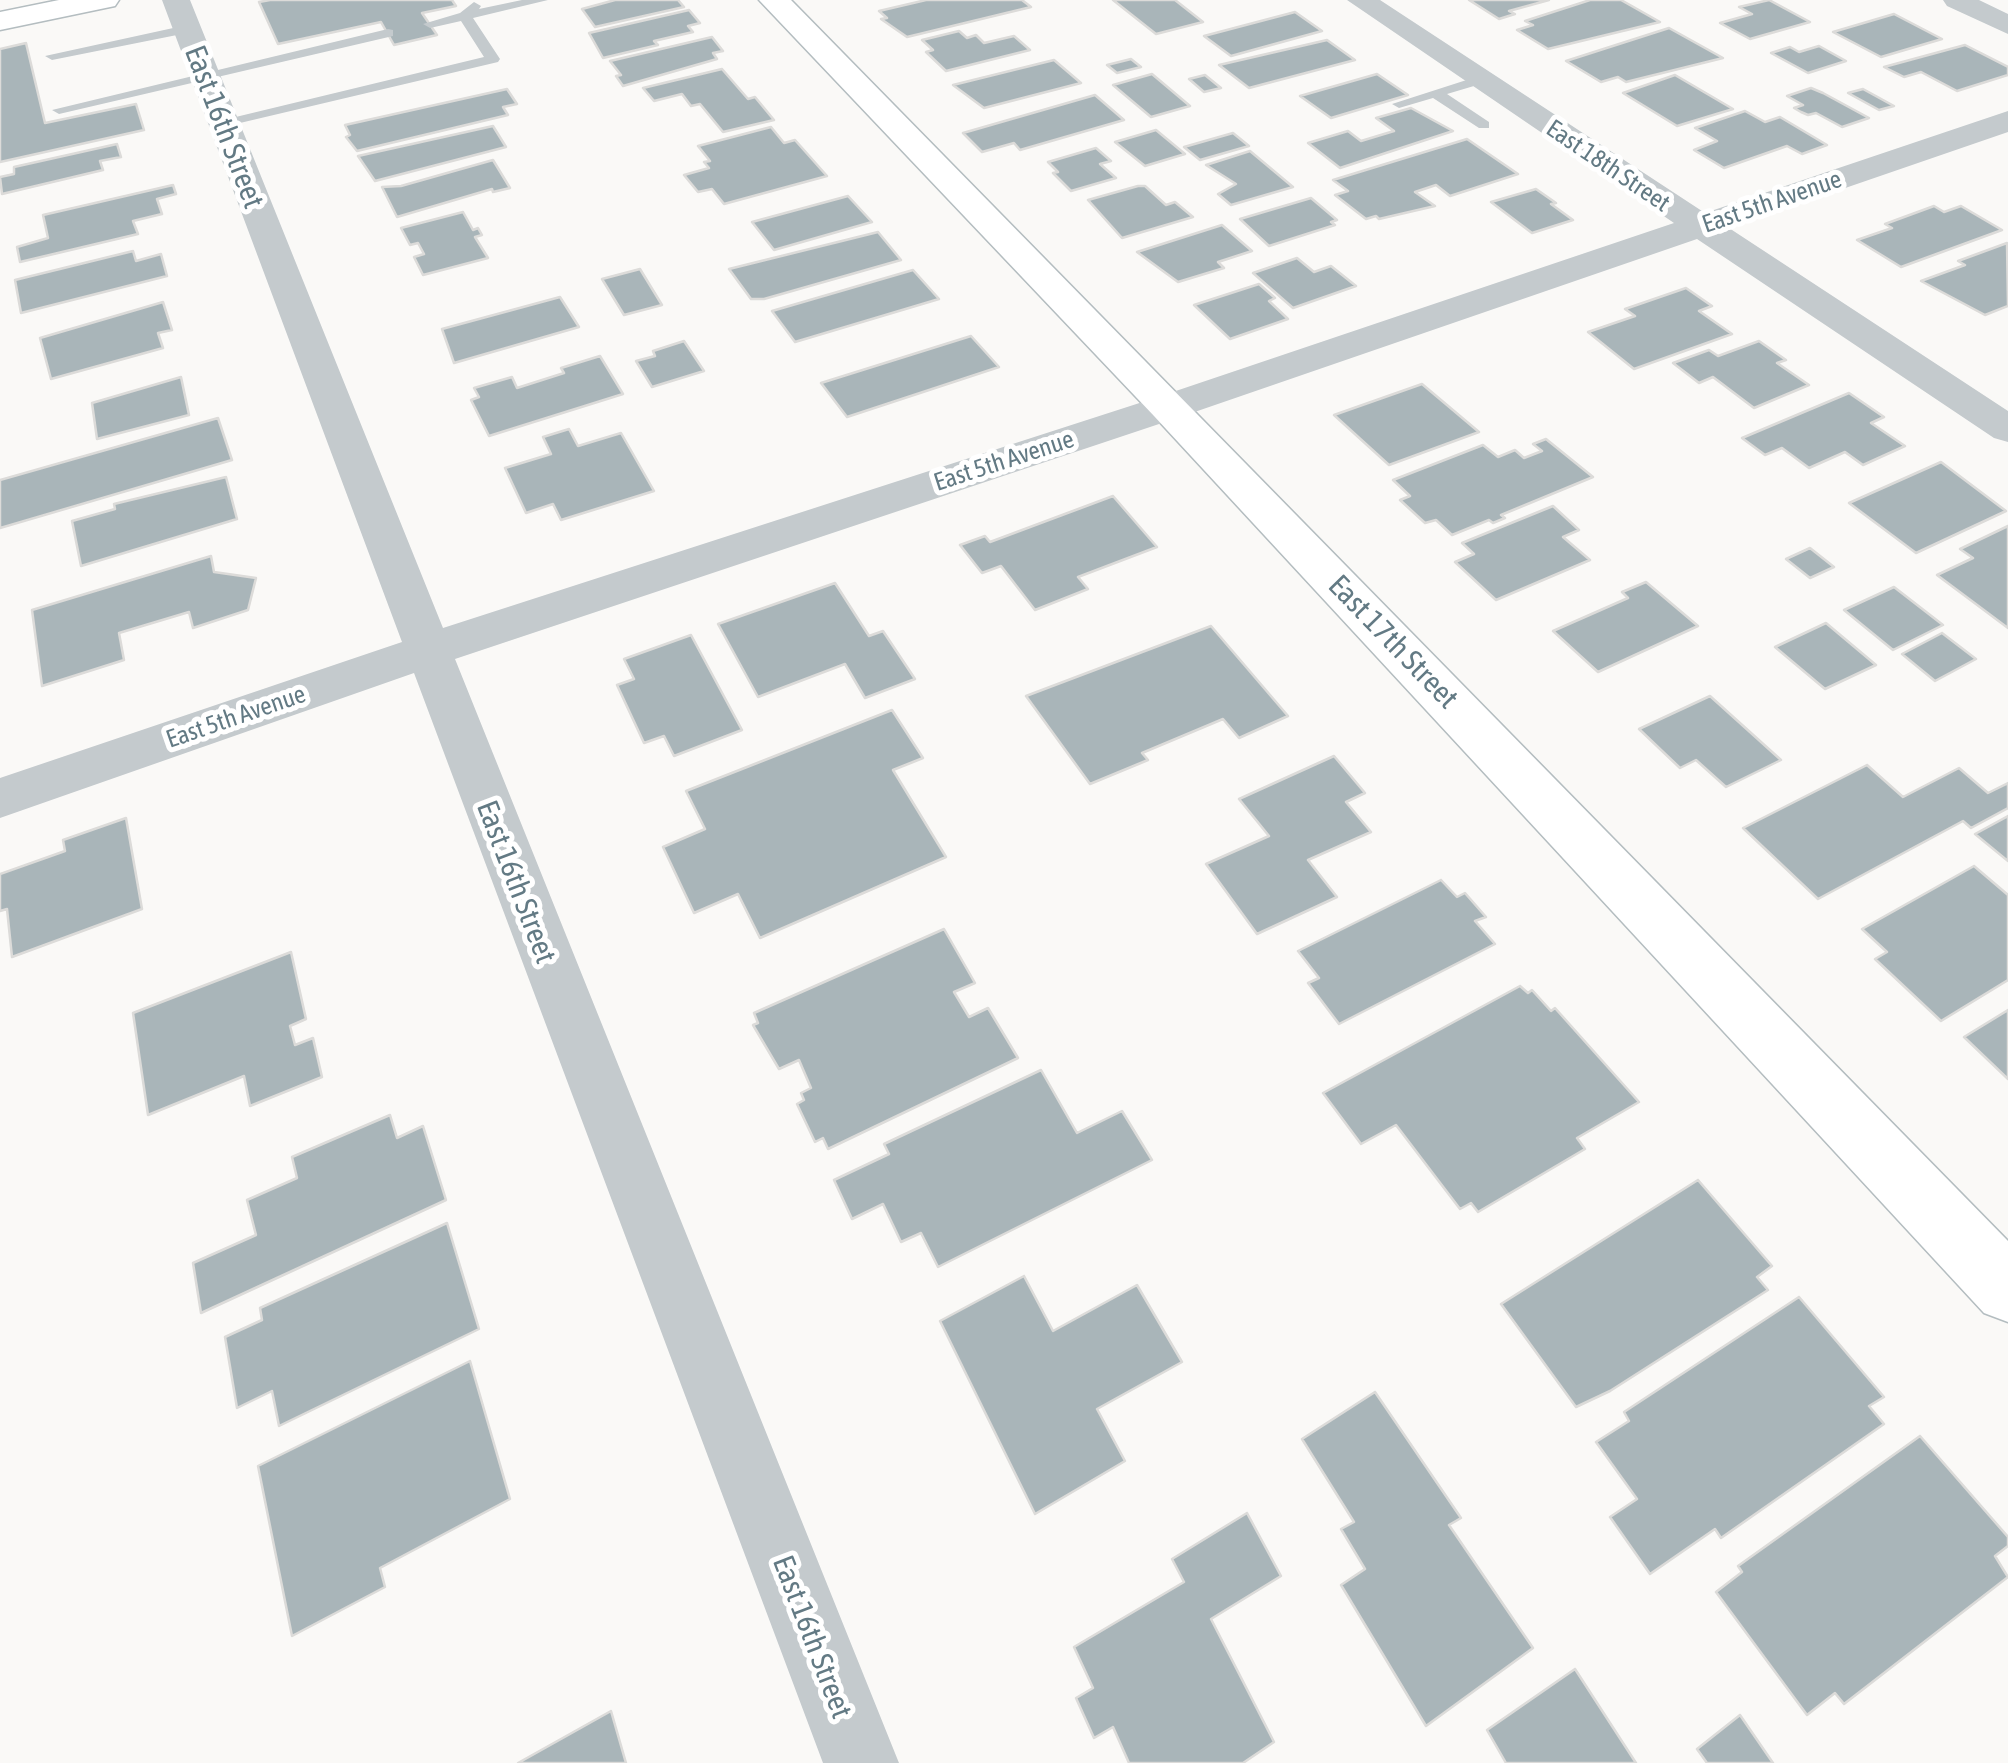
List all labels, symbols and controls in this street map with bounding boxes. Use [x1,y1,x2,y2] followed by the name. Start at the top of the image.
[176,41,272,213] street label: East 16th Street
[1540,114,1676,218] street label: East 18th Street
[1698,164,1846,240] street label: East 5th Avenue
[930,424,1078,498] street label: East 5th Avenue
[1321,568,1465,716] street label: East 17th Street
[162,679,310,755] street label: East 5th Avenue
[468,796,564,968] street label: East 16th Street
[764,1551,860,1723] street label: East 16th Street

